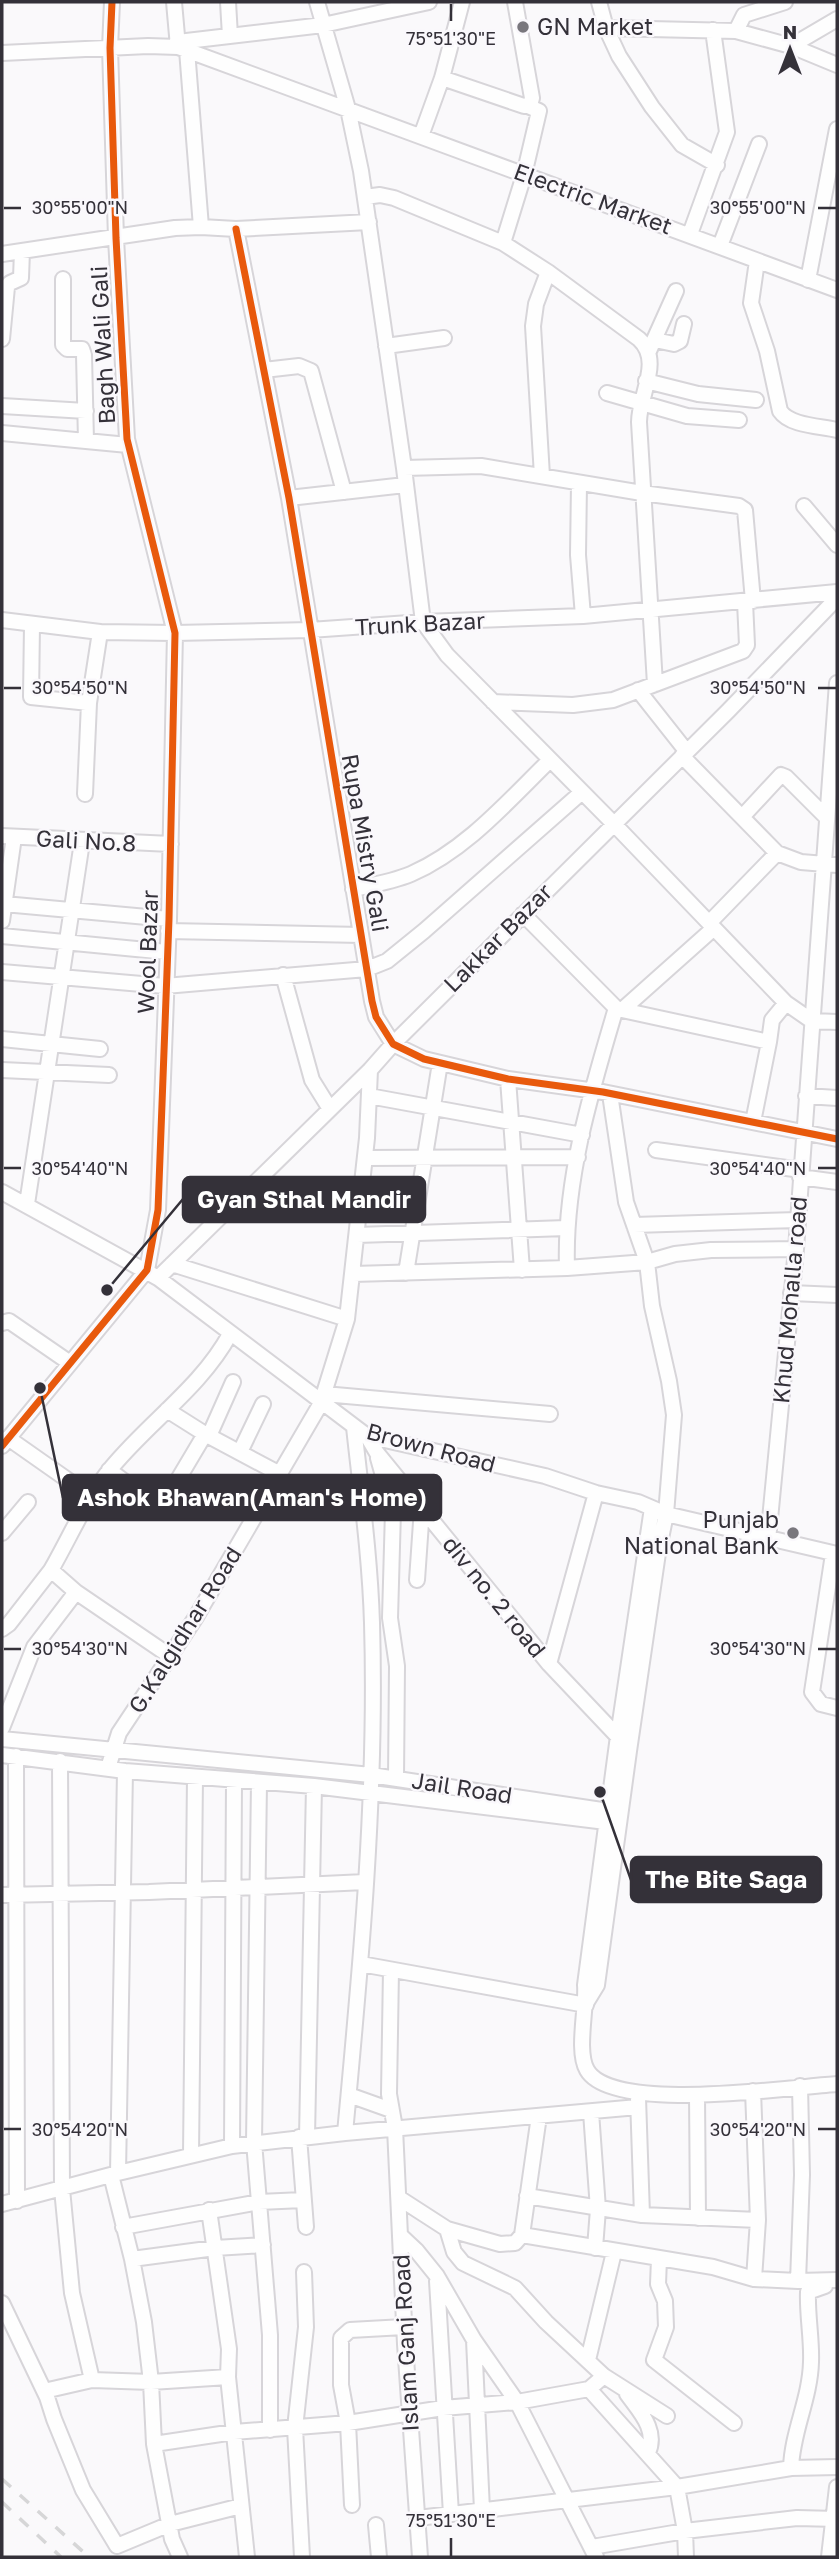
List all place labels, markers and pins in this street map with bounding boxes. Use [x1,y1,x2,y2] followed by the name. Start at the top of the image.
[537,12,653,40] place label: GN Market
[515,19,531,35] marker: GN Market
[183,1177,425,1222] callout: Gyan Sthal Mandir
[63,1475,441,1520] callout: Ashok Bhawan(Aman's Home)
[624,1505,779,1559] place label: Punjab National Bank
[785,1525,801,1541] marker: Punjab National Bank
[631,1857,821,1902] callout: The Bite Saga

